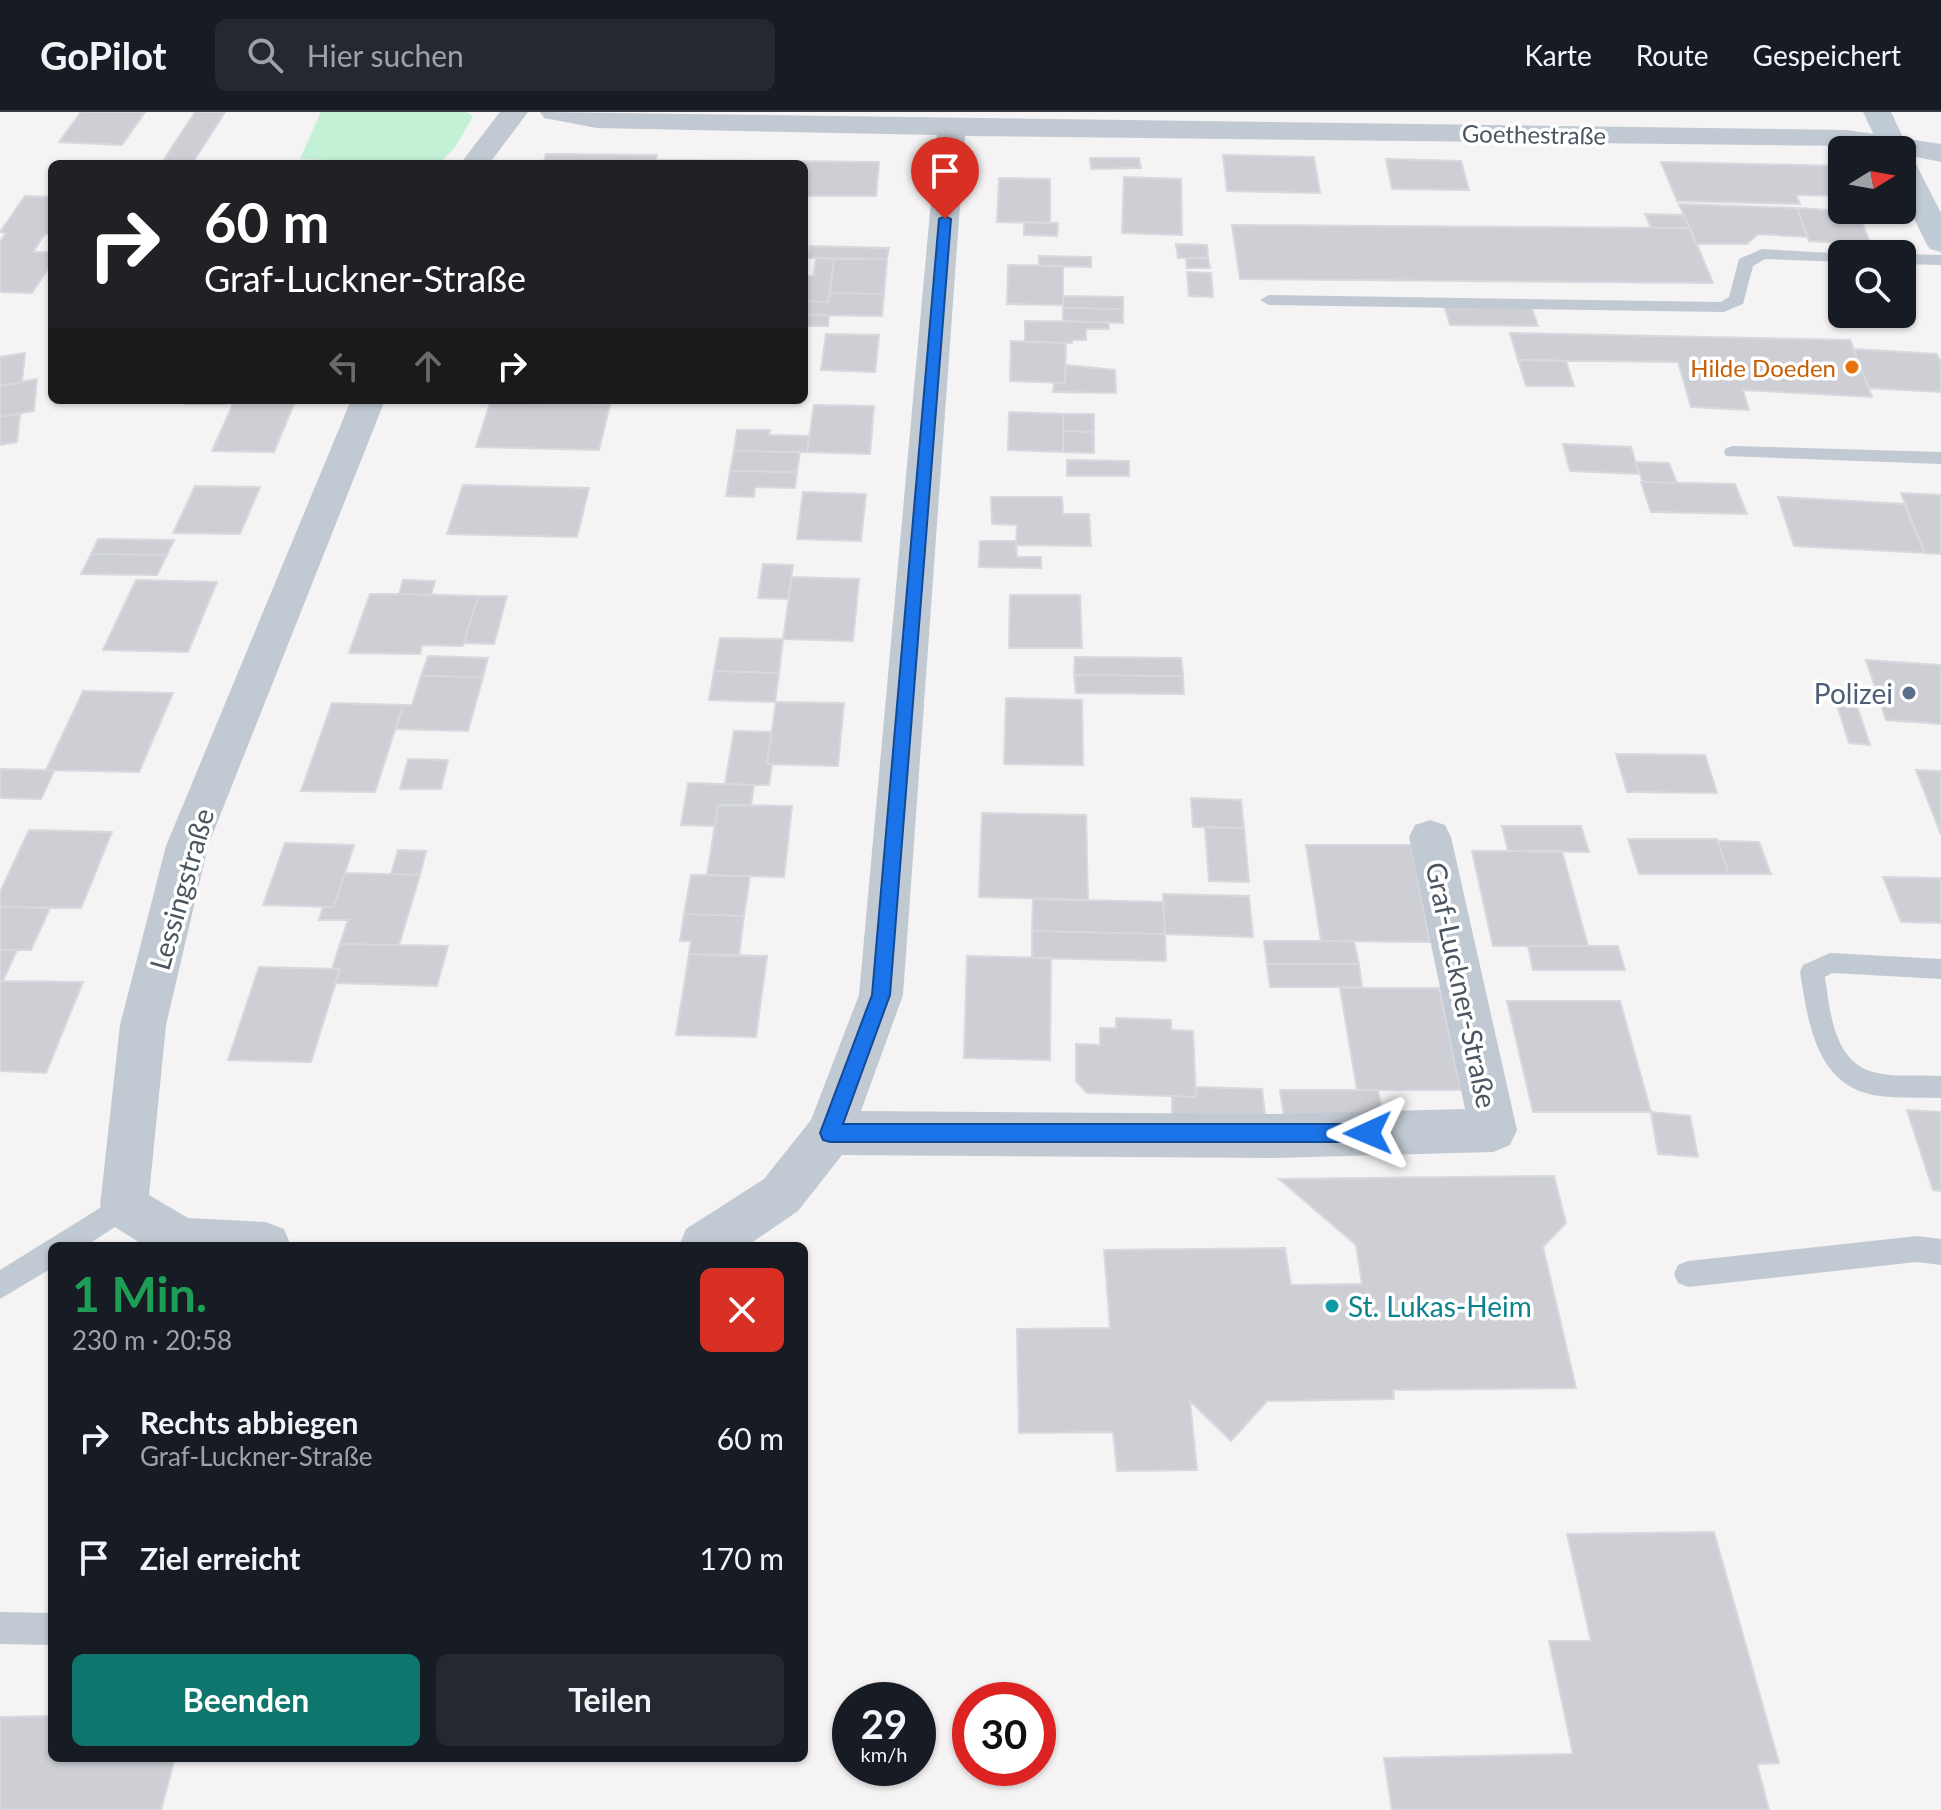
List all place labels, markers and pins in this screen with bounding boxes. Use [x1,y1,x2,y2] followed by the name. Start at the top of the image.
[911,137,979,219] pin
[1690,353,1836,382] place label: Hilde Doeden
[1843,358,1861,376] marker: Hilde Doeden
[1814,676,1893,710] place label: Polizei
[1900,684,1918,702] marker: Polizei
[1348,1289,1532,1323] place label: St. Lukas-Heim
[1323,1297,1341,1315] marker: St. Lukas-Heim

